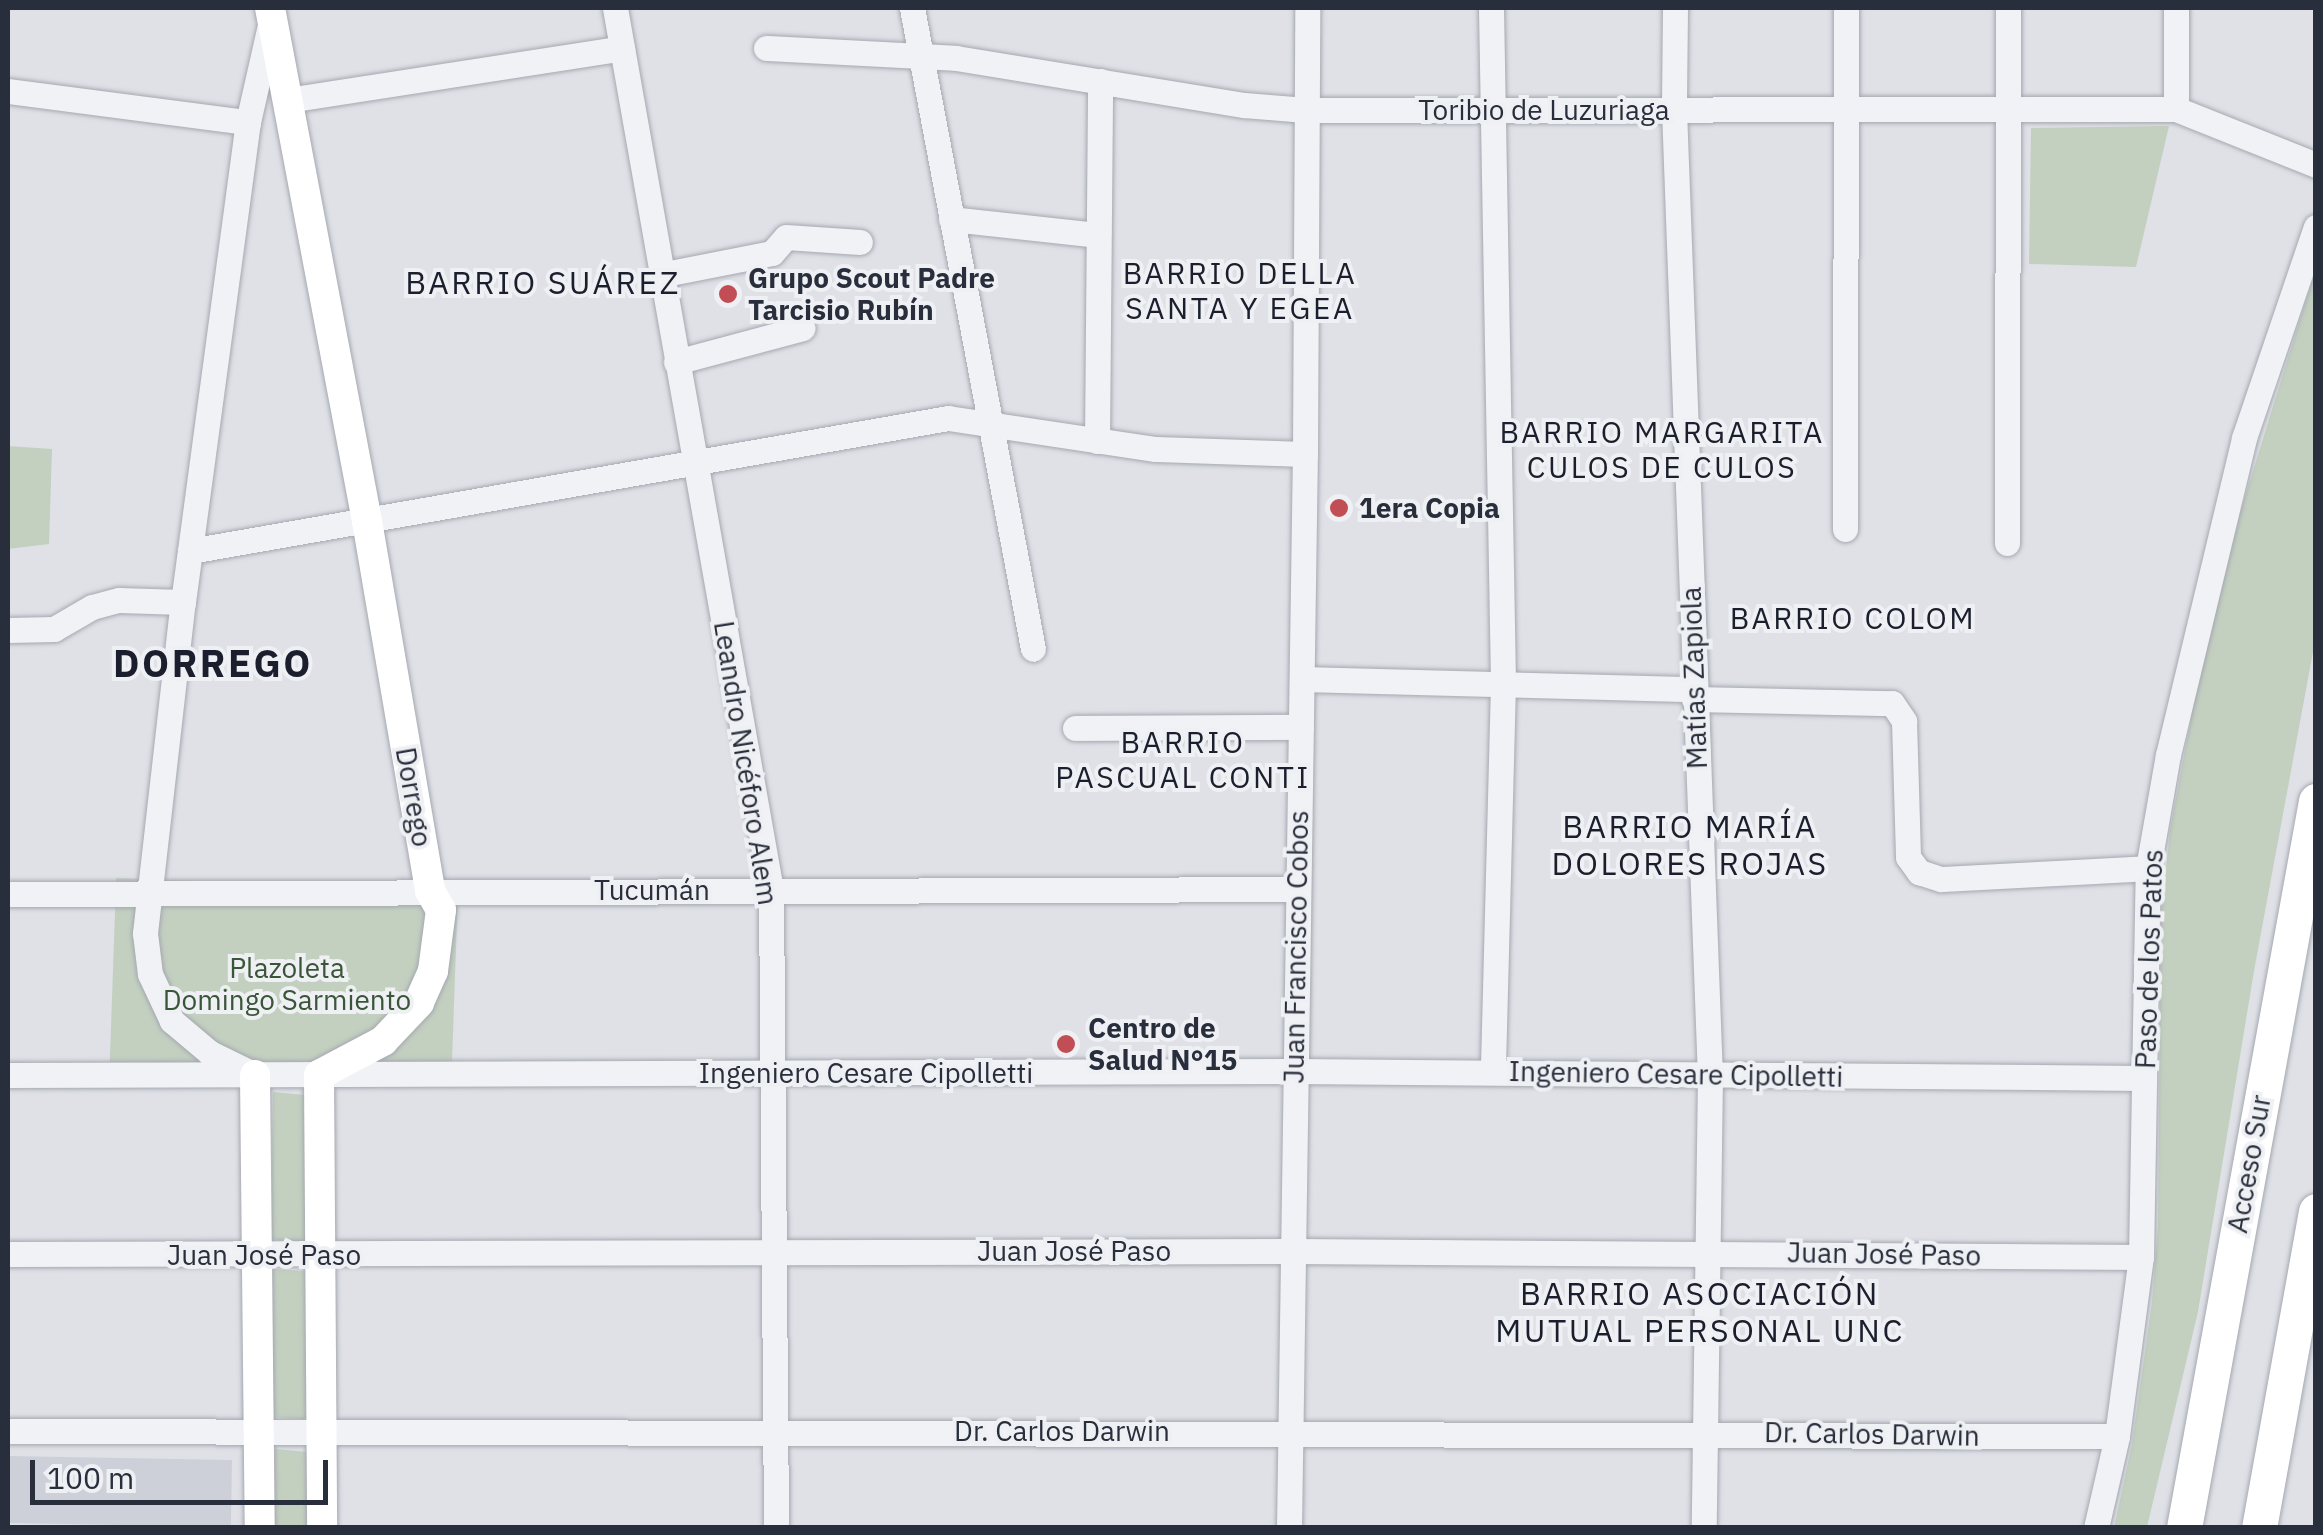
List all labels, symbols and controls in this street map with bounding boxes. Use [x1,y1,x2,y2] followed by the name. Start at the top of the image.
[1418,93,1670,127] street label: Toribio de Luzuriaga
[1123,255,1357,326] district label: BARRIO DELLA SANTA Y EGEA
[748,261,995,327] place label: Grupo Scout Padre Tarcisio Rubín
[405,263,681,301] district label: BARRIO SUÁREZ
[717,283,739,305] marker: Grupo Scout Padre Tarcisio Rubín
[1499,414,1825,484] district label: BARRIO MARGARITA CULOS DE CULOS
[1359,491,1500,525] place label: 1era Copia
[1328,497,1350,519] marker: 1era Copia
[1674,586,1714,770] street label: Matías Zapiola
[1730,600,1976,636] district label: BARRIO COLOM
[707,619,785,907] street label: Leandro Nicéforo Alem
[113,640,313,686] district label: DORREGO
[1055,724,1311,794] district label: BARRIO PASCUAL CONTI
[389,745,439,849] street label: Dorrego
[1551,808,1829,883] district label: BARRIO MARÍA DOLORES ROJAS
[1277,810,1315,1084] street label: Juan Francisco Cobos
[2128,848,2170,1070] street label: Paso de los Patos
[594,873,710,907] street label: Tucumán
[163,951,411,1017] park label: Plazoleta Domingo Sarmiento
[1088,1011,1237,1077] place label: Centro de Salud N°15
[1053,1031,1079,1057] marker: Centro de Salud N°15
[1509,1054,1843,1094] street label: Ingeniero Cesare Cipolletti
[699,1056,1033,1090] street label: Ingeniero Cesare Cipolletti
[2220,1092,2278,1236] street label: Acceso Sur
[977,1234,1171,1268] street label: Juan José Paso
[1787,1236,1981,1272] street label: Juan José Paso
[167,1238,361,1272] street label: Juan José Paso
[1495,1275,1905,1350] district label: BARRIO ASOCIACIÓN MUTUAL PERSONAL UNC
[954,1414,1170,1448] street label: Dr. Carlos Darwin
[1764,1415,1980,1453] street label: Dr. Carlos Darwin
[35,1440,332,1502] scale bar
[47,1458,134,1497] text: 100 m

